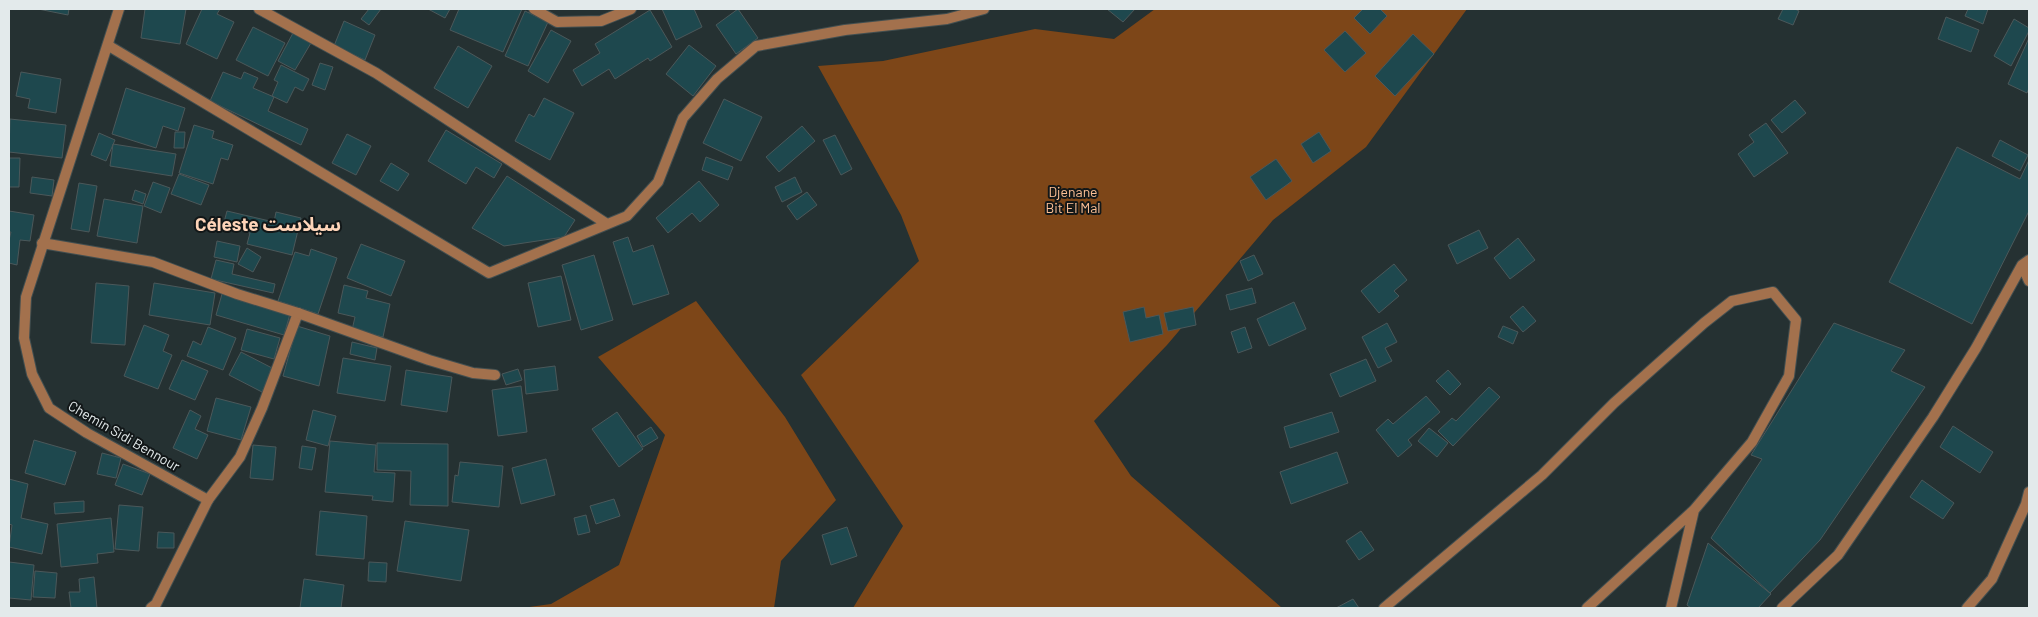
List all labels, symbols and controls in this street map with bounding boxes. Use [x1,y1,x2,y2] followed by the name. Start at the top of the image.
[1045,183,1101,216] park label: Djenane Bit El Mal
[195,212,341,235] district label: Céleste سيلاست
[65,397,183,474] street label: Chemin Sidi Bennour

